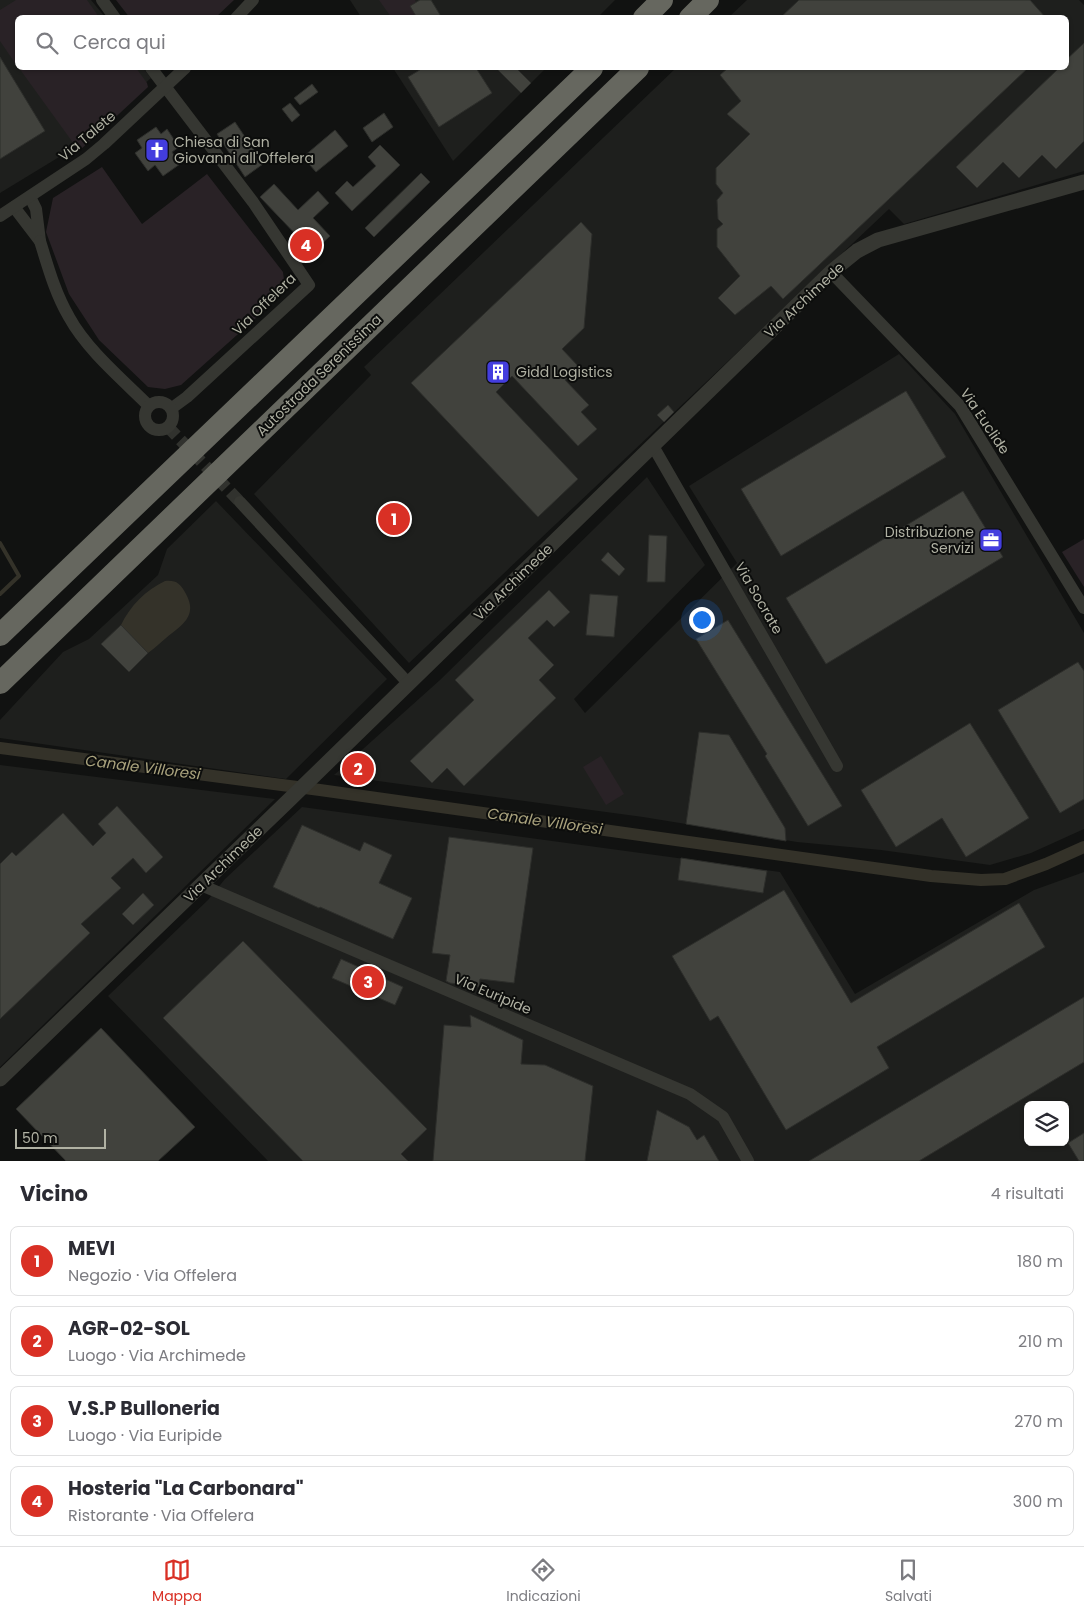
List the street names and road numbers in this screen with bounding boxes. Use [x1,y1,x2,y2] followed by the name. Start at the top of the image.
[54,106,120,166] street label: Via Talete
[760,257,849,342] street label: Via Archimede
[228,268,300,340] street label: Via Offelera
[252,310,386,440] street label: Autostrada Serenissima
[956,384,1015,458] street label: Via Euclide
[469,539,557,625] street label: Via Archimede
[730,558,788,638] street label: Via Socrate
[179,821,267,907] street label: Via Archimede
[451,969,535,1019] street label: Via Euripide

